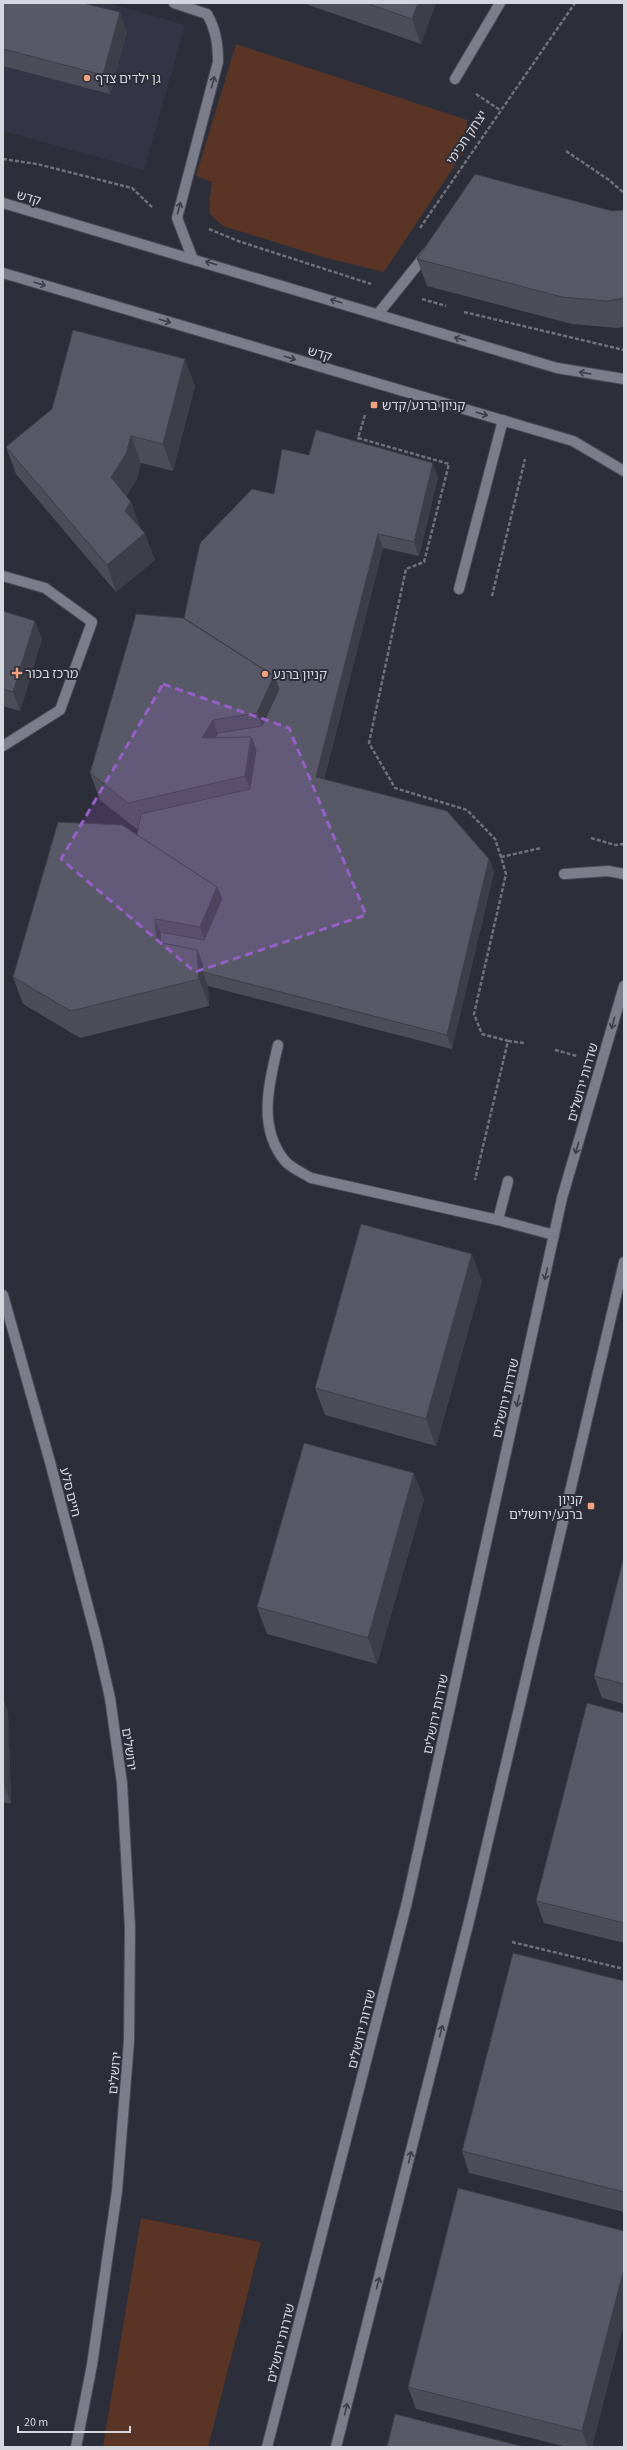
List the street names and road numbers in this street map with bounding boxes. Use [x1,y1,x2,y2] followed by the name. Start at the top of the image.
[442,107,492,168] street label: יצחק חכימי
[14,186,43,210] street label: קדש
[305,342,334,366] street label: קדש
[563,1041,603,1124] street label: שדרות ירושלים
[488,1357,524,1440] street label: שדרות ירושלים
[55,1466,85,1519] street label: חיים סלע
[419,1673,453,1756] street label: שדרות ירושלים
[117,1727,141,1772] street label: ירושלים
[343,1988,381,2071] street label: שדרות ירושלים
[104,2051,126,2095] street label: ירושלים
[262,2302,300,2385] street label: שדרות ירושלים

